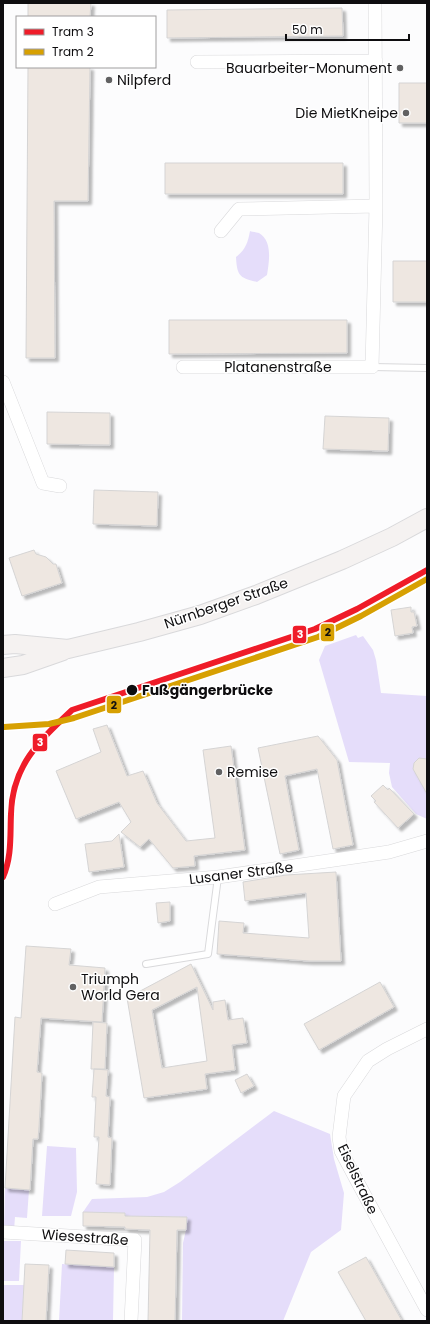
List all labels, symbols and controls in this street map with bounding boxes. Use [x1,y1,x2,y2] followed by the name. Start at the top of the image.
[16,16,156,68] legend
[286,16,409,42] scale bar
[292,21,323,38] text: 50 m
[52,23,94,40] text: Tram 3
[52,43,94,60] text: Tram 2
[226,58,392,78] place label: Bauarbeiter-Monument
[395,63,405,73] marker: Bauarbeiter-Monument
[117,70,171,90] place label: Nilpferd
[104,75,114,85] marker: Nilpferd
[295,103,398,123] place label: Die MietKneipe
[401,108,411,118] marker: Die MietKneipe
[224,357,332,377] street label: Platanenstraße
[161,572,291,634] street label: Nürnberger Straße
[320,623,335,642] line badge: 2
[325,624,331,640] text: 2
[292,625,307,644] line badge: 3
[297,626,304,642] text: 3
[142,680,273,700] place label: Fußgängerbrücke
[125,683,139,697] marker: Fußgängerbrücke
[106,695,122,714] line badge: 2
[111,697,117,713] text: 2
[32,733,48,752] line badge: 3
[37,734,44,750] text: 3
[227,762,278,782] place label: Remise
[214,767,224,777] marker: Remise
[188,857,294,889] street label: Lusaner Straße
[81,969,160,1005] place label: Triumph World Gera
[68,982,78,992] marker: Triumph World Gera
[333,1141,383,1218] street label: Eiselstraße
[41,1224,129,1250] street label: Wiesestraße

